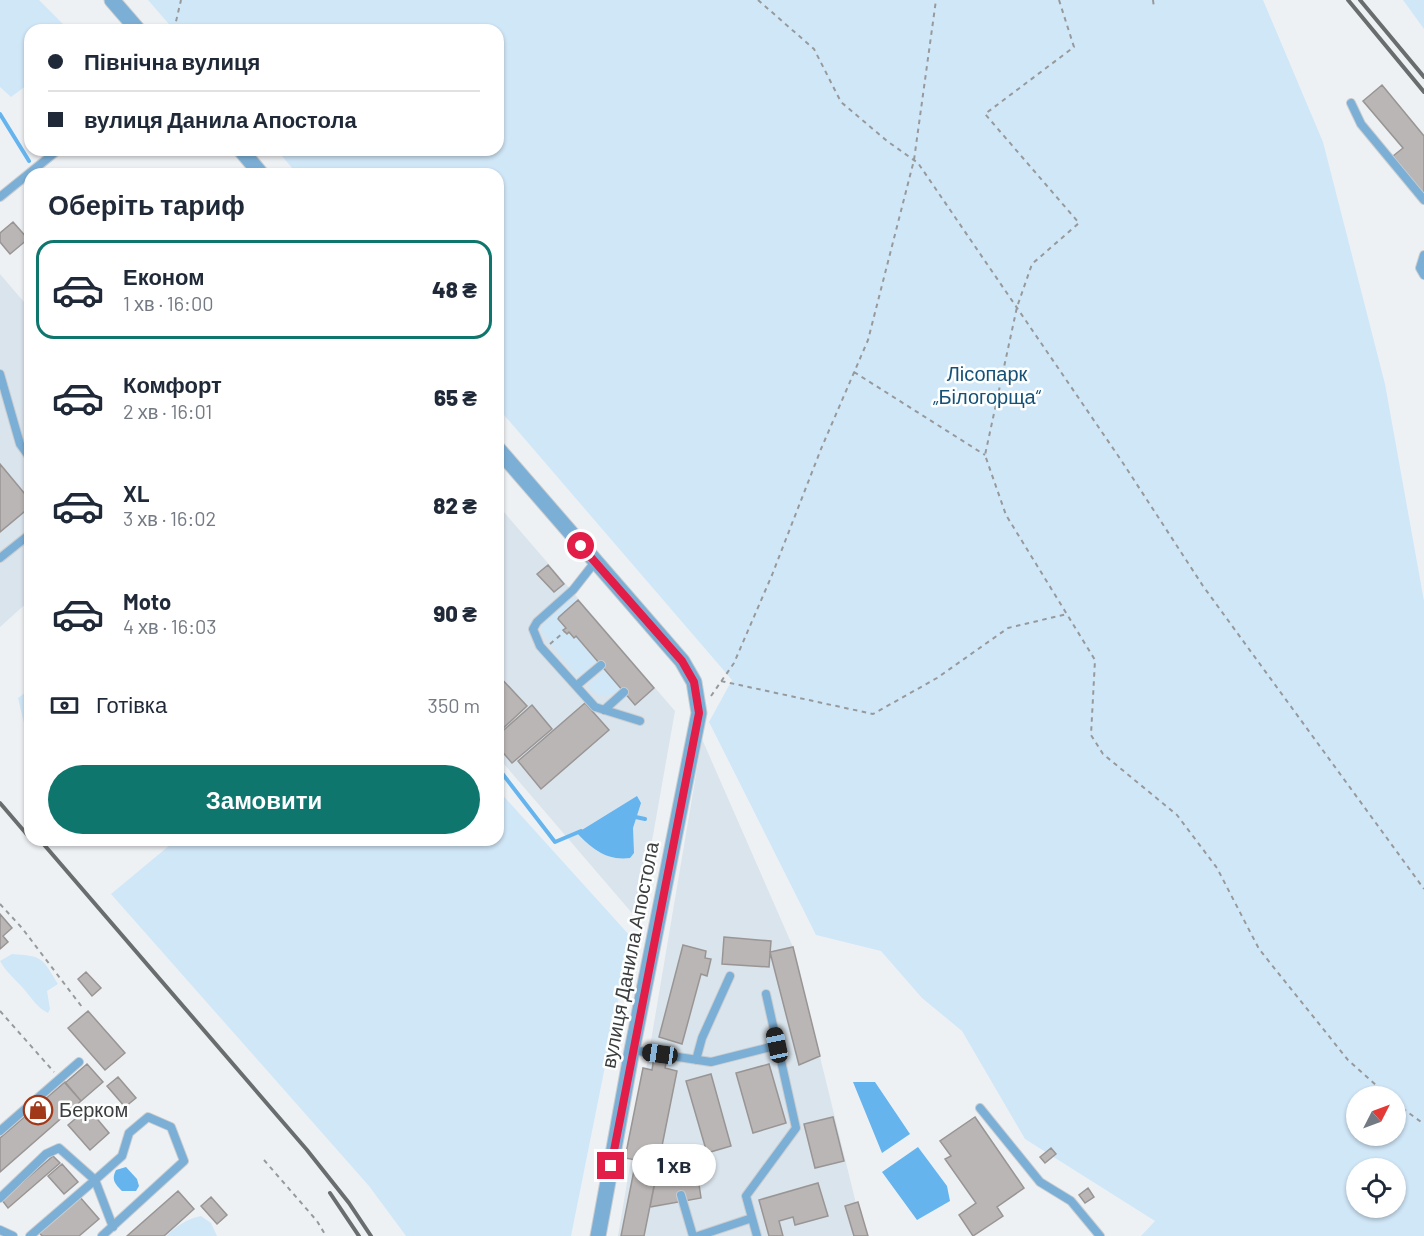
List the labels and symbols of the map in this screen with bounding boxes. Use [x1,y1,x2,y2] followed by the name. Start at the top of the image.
[933,361,1042,408] park label: Лісопарк „Білогорща“
[567,532,594,559] route start
[595,839,663,1070] street label: вулиця Данила Апостола
[764,1026,790,1064] car
[641,1043,679,1065] car
[1346,1086,1406,1146] north arrow
[22,1094,54,1126] shop icon: Берком
[59,1097,128,1121] place label: Берком
[632,1145,716,1187] callout: 1 хв
[597,1152,624,1179] route end

